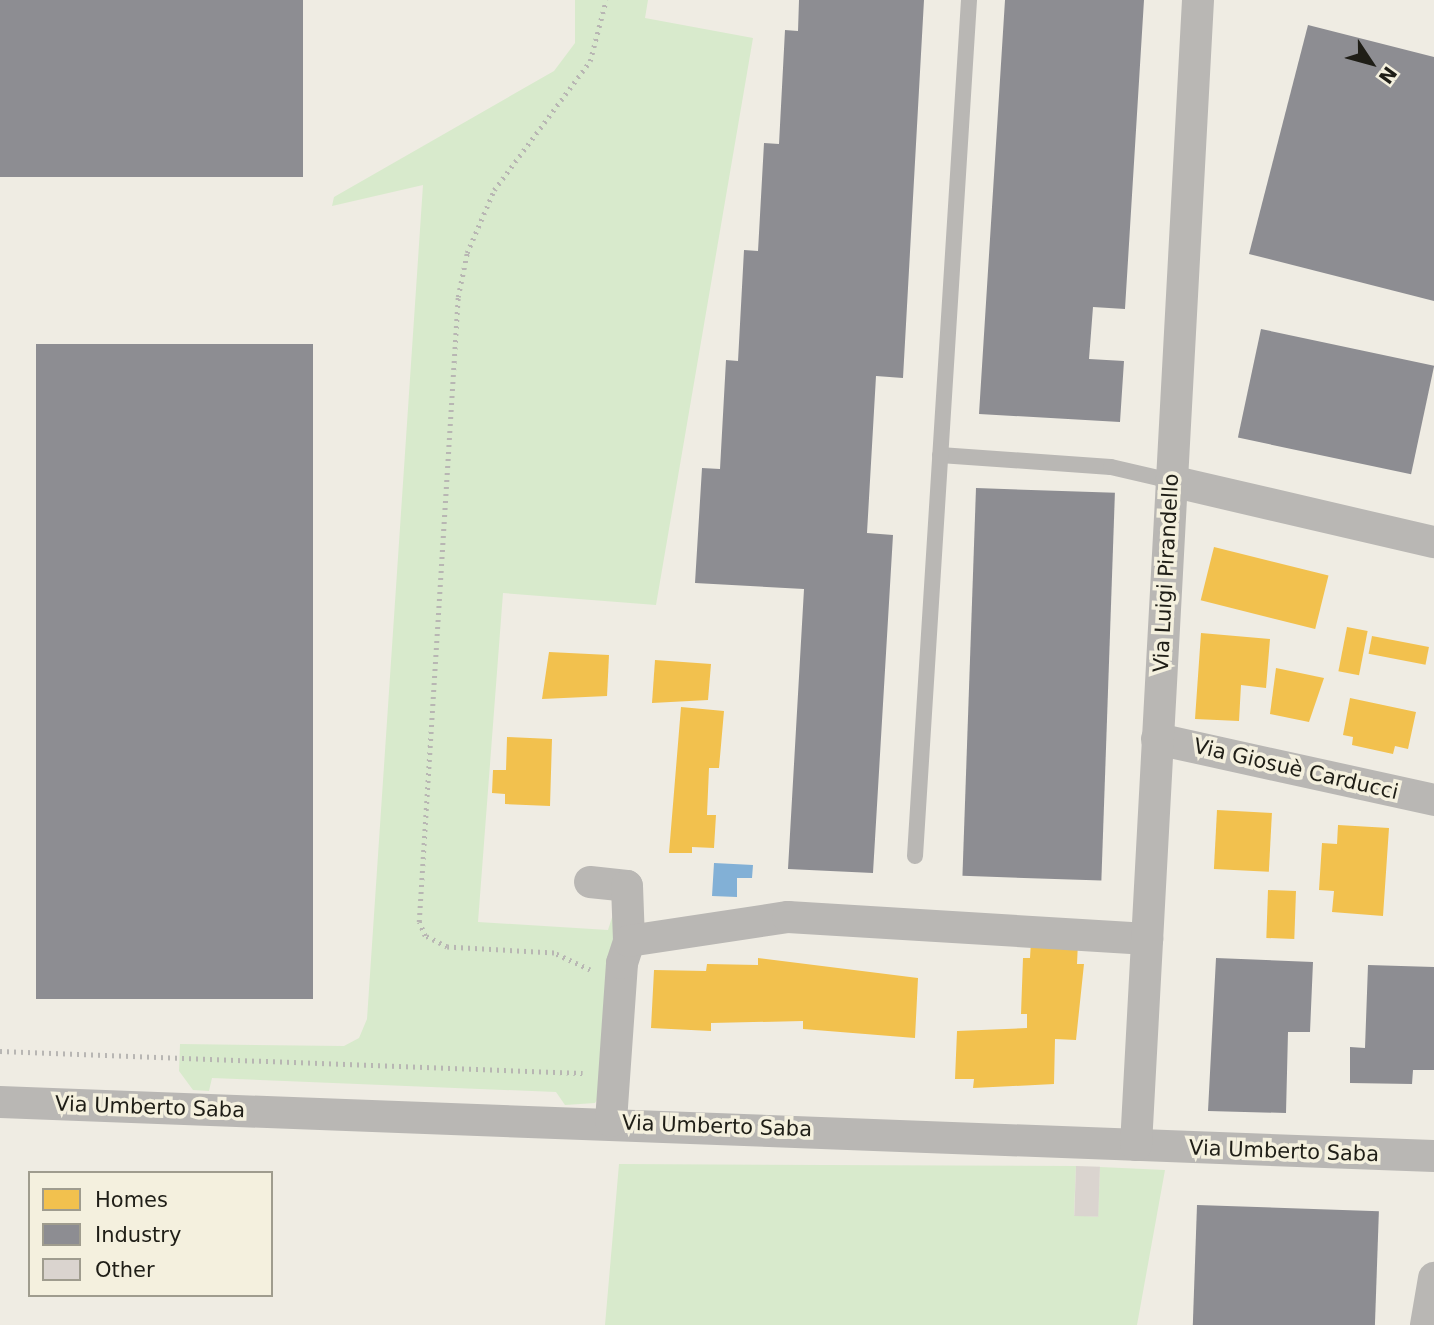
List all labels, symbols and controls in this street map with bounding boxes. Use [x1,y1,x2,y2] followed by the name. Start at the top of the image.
[1336,28,1406,98] north arrow
[1374,62,1402,88] text: N
[1148,473,1184,673] street label: Via Luigi Pirandello
[1191,733,1401,805] street label: Via Giosuè Carducci
[55,1091,245,1123] street label: Via Umberto Saba
[622,1110,812,1142] street label: Via Umberto Saba
[1189,1135,1379,1167] street label: Via Umberto Saba
[28,1171,273,1297] legend
[95,1188,168,1212] text: Homes
[95,1223,181,1247] text: Industry
[95,1258,155,1282] text: Other

